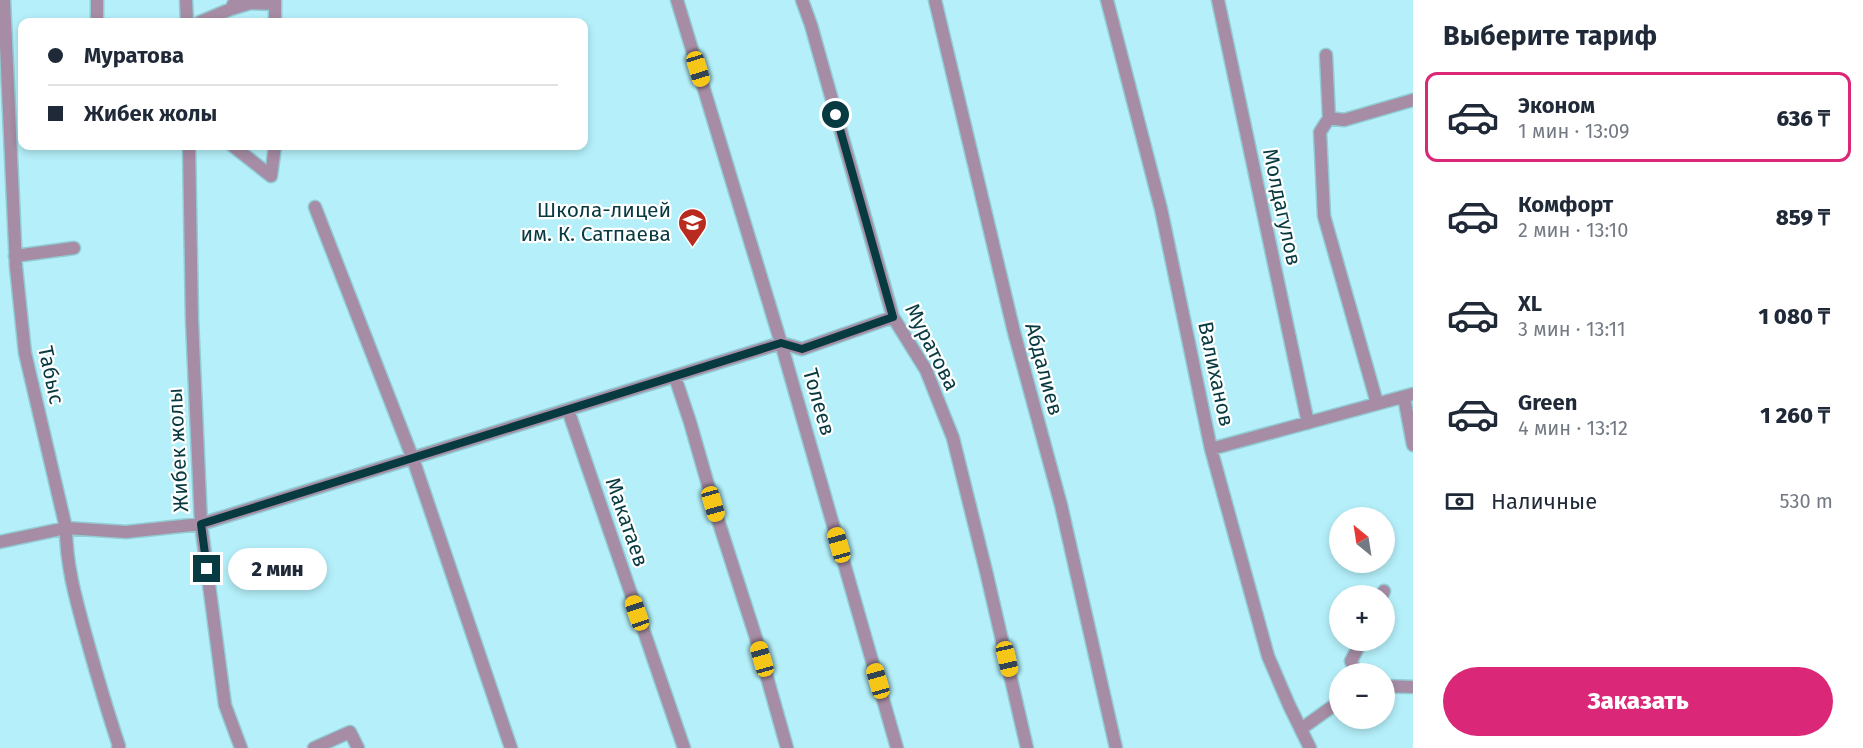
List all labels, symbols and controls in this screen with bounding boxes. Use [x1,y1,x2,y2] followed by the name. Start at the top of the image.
[1443,20,1657,52] text: Выберите тариф
[84,42,184,69] text: Муратова
[684,49,712,89] car
[1446,90,1500,144] icon: car
[1518,92,1595,119] text: Эконом
[84,100,217,127] text: Жибек жолы
[822,101,849,128] route start
[1776,105,1830,132] text: 636 ₸
[1518,119,1630,143] text: 1 мин · 13:09
[1257,146,1307,268] street label: Молдагулов
[1446,189,1500,243] icon: car
[1518,191,1613,218] text: Комфорт
[520,197,671,247] place label: Школа-лицей им. К. Сатпаева
[1776,204,1830,231] text: 859 ₸
[676,206,708,248] school or university icon: Школа-лицей им. К. Сатпаева
[1518,218,1628,242] text: 2 мин · 13:10
[1446,288,1500,342] icon: car
[1518,290,1542,317] text: XL
[899,299,965,395] street label: Муратова
[1758,303,1830,330] text: 1 080 ₸
[1518,317,1626,341] text: 3 мин · 13:11
[1192,319,1240,429] street label: Валиханов
[1019,320,1069,418] street label: Абдалиев
[32,344,70,406] street label: Табыс
[797,365,841,439] street label: Толеев
[162,387,194,513] street label: Жибек жолы
[1446,387,1500,441] icon: car
[1518,389,1577,416] text: Green
[1760,402,1830,429] text: 1 260 ₸
[1518,416,1628,440] text: 4 мин · 13:12
[600,474,654,570] street label: Макатаев
[699,484,727,524] car
[1443,485,1476,518] icon: cash
[1491,488,1597,515] text: Наличные
[1780,489,1833,513] text: 530 m
[1329,507,1395,573] north arrow
[1329,507,1395,729] map controls
[825,525,853,565] car
[228,548,327,590] callout: 2 мин
[193,555,220,582] route end
[252,557,303,581] text: 2 мин
[1329,585,1395,651] button: +
[623,593,651,633] car
[748,639,776,679] car
[994,639,1020,679] car
[864,661,892,701] car
[1329,663,1395,729] button: −
[1443,667,1833,736] button: Заказать

